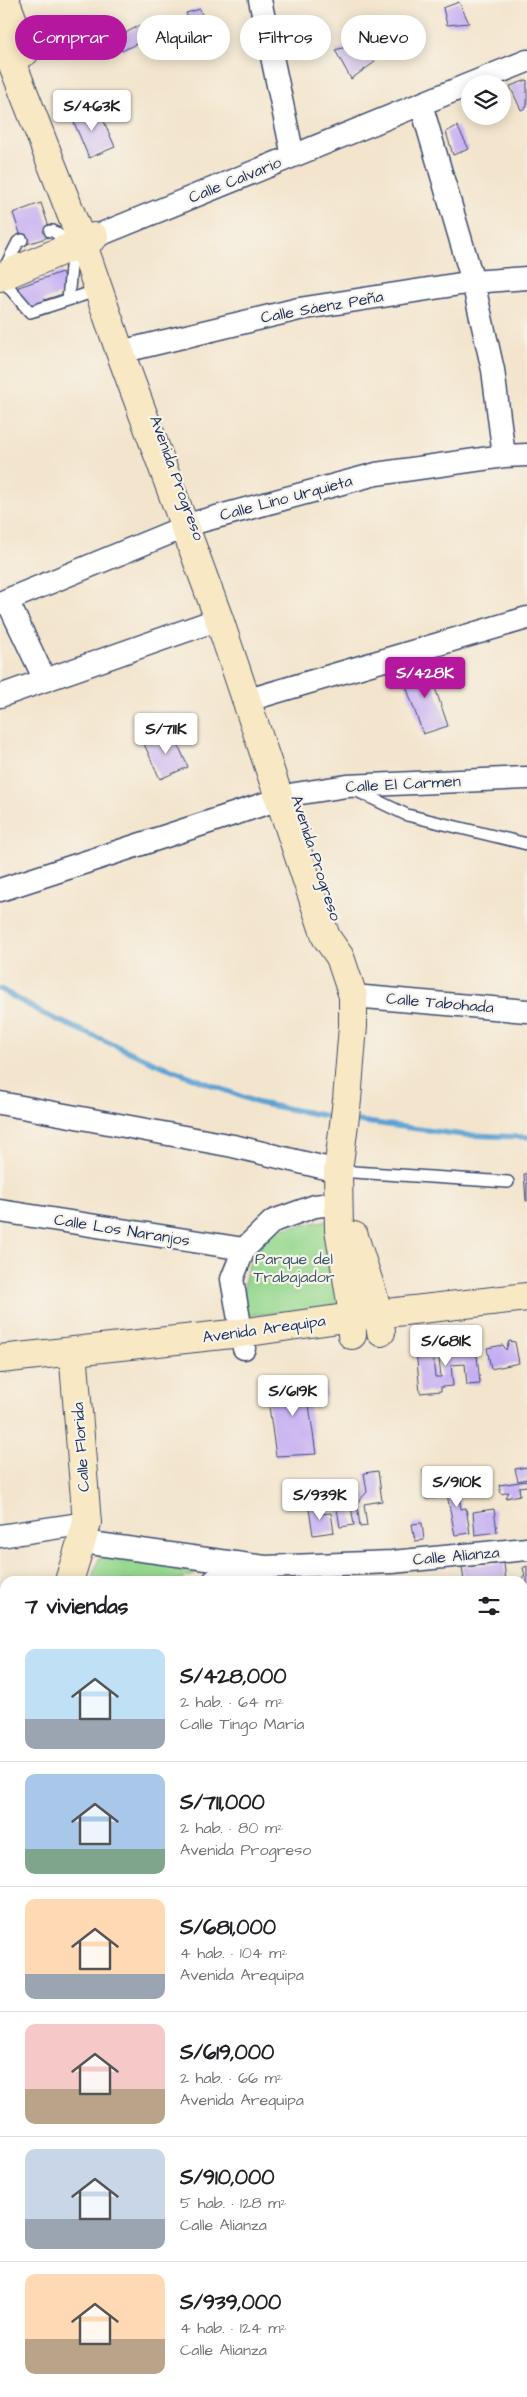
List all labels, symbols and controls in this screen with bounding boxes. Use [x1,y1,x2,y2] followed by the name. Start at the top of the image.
[15,15,127,60] chip: Comprar
[137,15,230,60] chip: Alquilar
[240,15,331,60] chip: Filtros
[341,15,426,60] chip: Nuevo
[461,75,511,125] map controls
[461,75,511,125] button: layers
[51,90,133,132] pin: S/463K
[64,95,120,117] text: S/463K
[185,151,285,209] street label: Calle Calvario
[259,285,385,329] street label: Calle Sáenz Peña
[143,413,210,544] street label: Avenida Progreso
[217,470,355,526] street label: Calle Lino Urquieta
[384,656,466,699] pin: S/428K
[396,662,454,684] text: S/428K
[125,712,207,755] pin: S/711K
[145,718,187,740] text: S/711K
[345,770,461,798] street label: Calle El Carmen
[284,792,347,924] street label: Avenida Progreso
[385,987,495,1019] street label: Calle Tabohada
[53,1208,191,1252] street label: Calle Los Naranjos
[253,1248,335,1288] park label: Parque del Trabajador
[201,1309,327,1349] street label: Avenida Arequipa
[405,1324,487,1367] pin: S/681K
[421,1330,471,1352] text: S/681K
[252,1374,334,1417] pin: S/619K
[269,1380,317,1402] text: S/619K
[67,1401,95,1493] street label: Calle Florida
[416,1466,498,1508] pin: S/910K
[433,1471,481,1493] text: S/910K
[279,1478,361,1521] pin: S/939K
[293,1484,347,1506] text: S/939K
[412,1541,500,1571] street label: Calle Alianza
[25,1592,128,1621] text: 7 viviendas
[475,1592,503,1620] icon: filters
[180,1662,286,1691] text: S/428,000
[65,1669,125,1729] icon: home
[180,1691,284,1713] text: 2 hab. · 64 m²
[180,1713,304,1735] text: Calle Tingo María
[180,1788,265,1817] text: S/711,000
[65,1794,125,1854] icon: home
[180,1817,283,1839] text: 2 hab. · 80 m²
[180,1839,311,1861] text: Avenida Progreso
[180,1913,276,1942] text: S/681,000
[65,1919,125,1979] icon: home
[180,1942,288,1964] text: 4 hab. · 104 m²
[180,1964,304,1986] text: Avenida Arequipa
[180,2038,274,2067] text: S/619,000
[65,2044,125,2104] icon: home
[180,2067,283,2089] text: 2 hab. · 66 m²
[180,2089,304,2111] text: Avenida Arequipa
[180,2163,274,2192] text: S/910,000
[65,2169,125,2229] icon: home
[180,2192,287,2214] text: 5 hab. · 128 m²
[180,2214,267,2236] text: Calle Alianza
[180,2288,281,2317] text: S/939,000
[65,2294,125,2354] icon: home
[180,2317,287,2339] text: 4 hab. · 124 m²
[180,2339,267,2361] text: Calle Alianza

